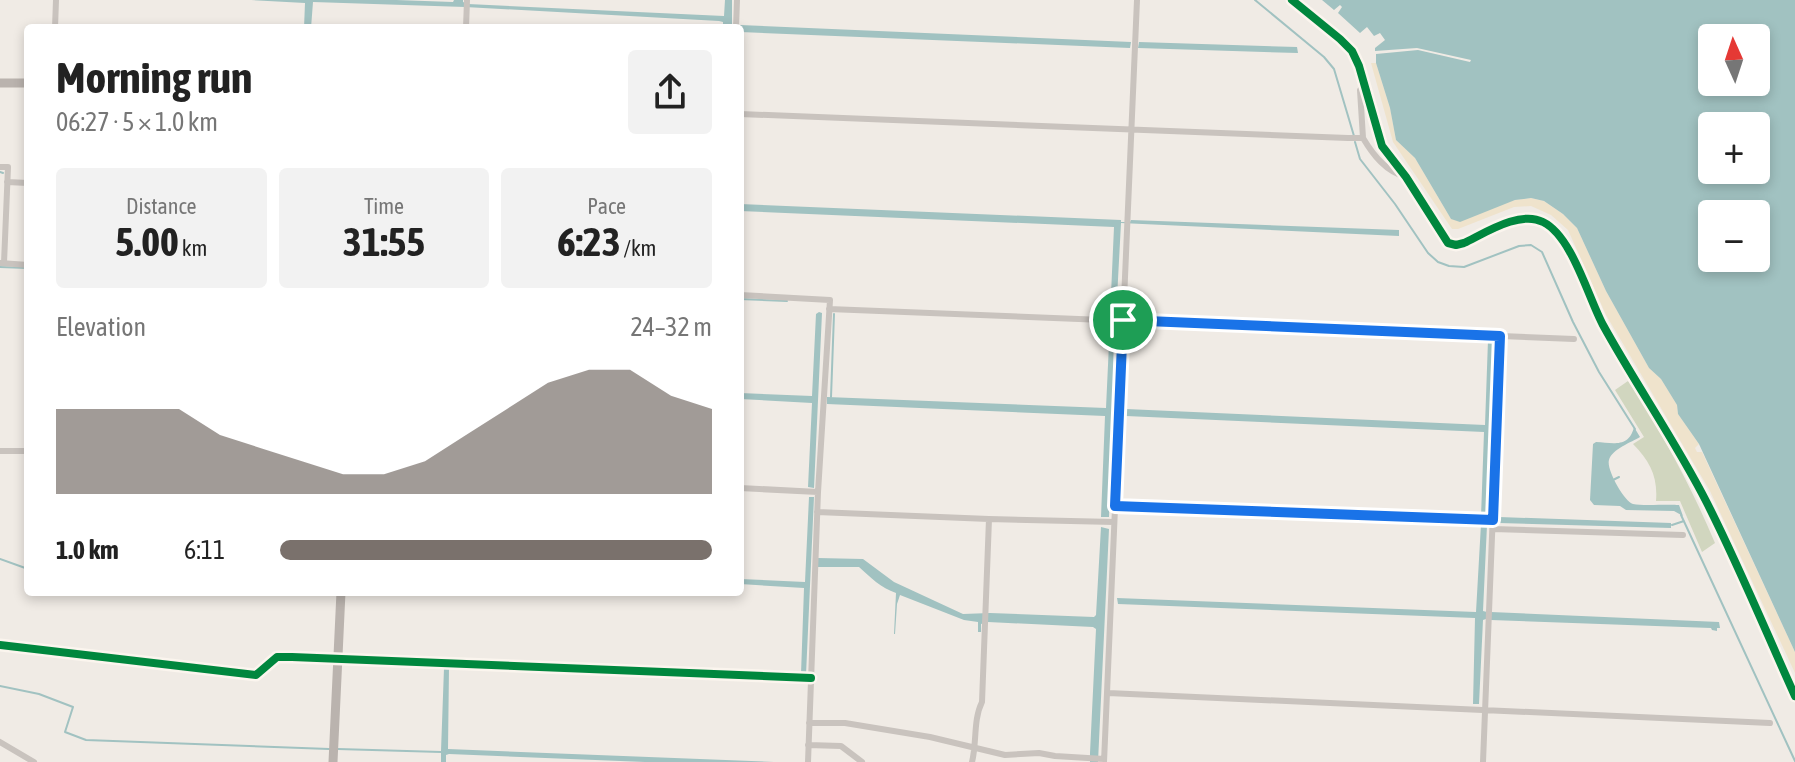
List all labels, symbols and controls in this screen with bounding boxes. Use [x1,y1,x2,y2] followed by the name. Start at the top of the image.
[1698,24,1770,96] north arrow
[1698,24,1770,272] map controls
[628,50,712,134] button: share
[56,52,252,102] text: Morning run
[56,107,218,137] text: 06:27 · 5 × 1.0 km
[1698,112,1770,184] button: +
[126,193,197,219] text: Distance
[364,193,404,219] text: Time
[587,193,626,219] text: Pace
[1698,200,1770,272] button: −
[115,219,179,264] text: 5.00
[343,219,425,264] text: 31:55
[557,219,620,264] text: 6:23
[179,235,207,261] text: km
[620,235,656,261] text: /km
[1089,286,1157,354] pin
[1101,298,1145,342] icon: arrive
[56,312,146,342] text: Elevation
[630,312,712,342] text: 24–32 m
[56,535,119,565] text: 1.0 km
[184,535,225,565] text: 6:11

